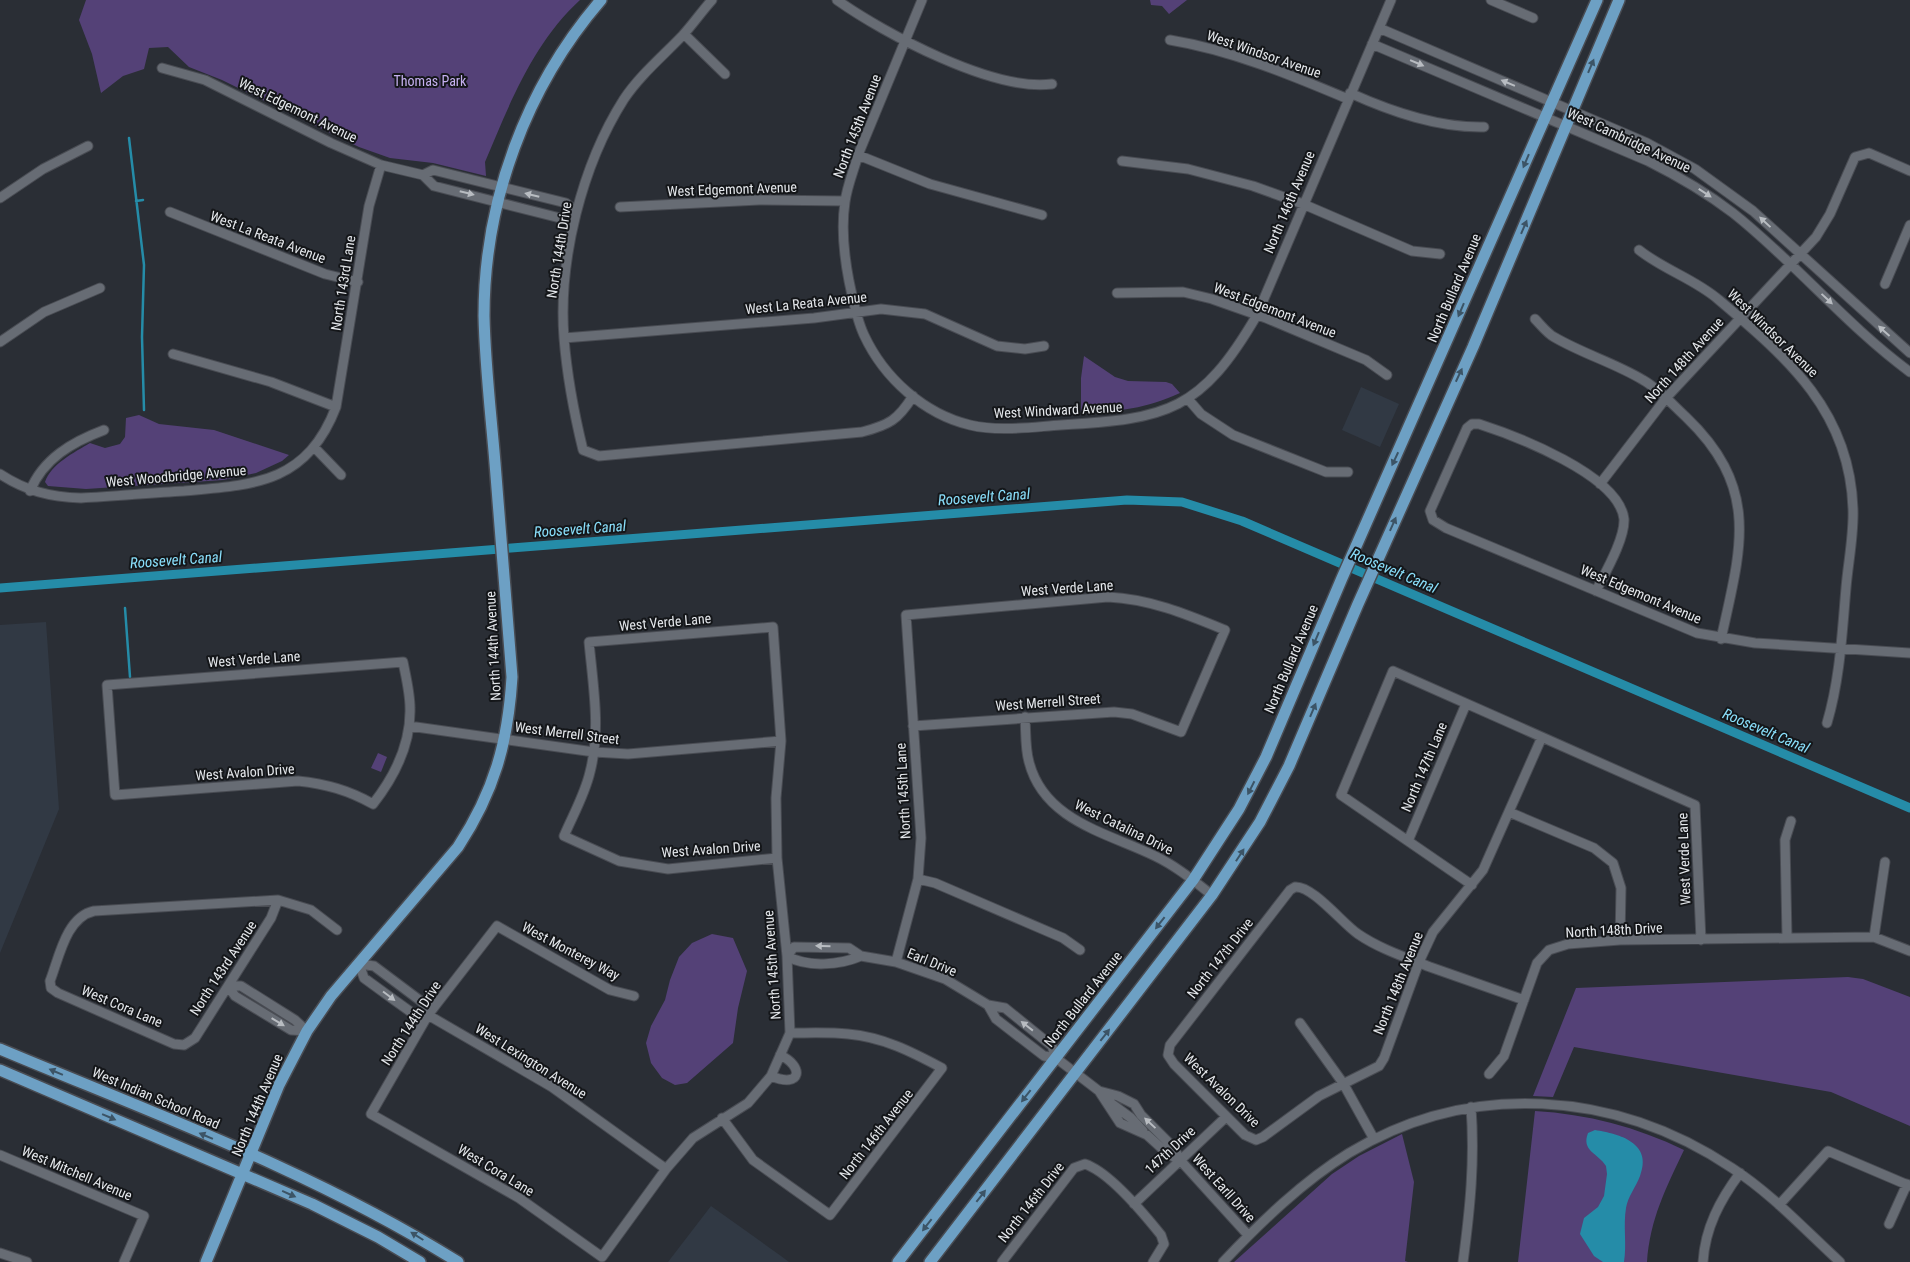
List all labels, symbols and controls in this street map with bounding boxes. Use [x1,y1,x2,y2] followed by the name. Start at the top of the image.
[1205,27,1324,81] street label: West Windsor Avenue
[1410,59,1425,67] one-way arrow
[1587,59,1595,73] one-way arrow
[830,72,884,180] street label: North 145th Avenue
[394,73,467,89] park label: Thomas Park
[236,74,360,146] street label: West Edgemont Avenue
[1501,79,1515,87] one-way arrow
[1565,104,1694,176] street label: West Cambridge Avenue
[1260,148,1318,256] street label: North 146th Avenue
[1521,154,1529,168] one-way arrow
[667,179,798,199] street label: West Edgemont Avenue
[1698,188,1711,198] one-way arrow
[459,190,474,198] one-way arrow
[524,191,539,199] one-way arrow
[543,200,575,299] street label: North 144th Drive
[208,208,328,267] street label: West La Reata Avenue
[1759,216,1771,228] one-way arrow
[1521,220,1529,234] one-way arrow
[1424,231,1484,345] street label: North Bullard Avenue
[328,234,358,332] street label: North 143rd Lane
[1211,279,1339,341] street label: West Edgemont Avenue
[1724,286,1822,381] street label: West Windsor Avenue
[744,289,868,317] street label: West La Reata Avenue
[1820,293,1832,305] one-way arrow
[1456,303,1464,317] one-way arrow
[1641,314,1727,406] street label: North 148th Avenue
[1879,325,1891,337] one-way arrow
[1455,368,1464,383] one-way arrow
[993,399,1123,421] street label: West Windward Avenue
[1391,452,1399,466] one-way arrow
[105,462,247,490] street label: West Woodbridge Avenue
[937,485,1031,509] water label: Roosevelt Canal
[533,517,627,541] water label: Roosevelt Canal
[1390,517,1398,531] one-way arrow
[1348,545,1441,598] water label: Roosevelt Canal
[129,548,223,572] water label: Roosevelt Canal
[1578,561,1704,627] street label: West Edgemont Avenue
[1020,577,1114,599] street label: West Verde Lane
[482,590,504,701] street label: North 144th Avenue
[1261,602,1321,716] street label: North Bullard Avenue
[618,610,712,634] street label: West Verde Lane
[1312,632,1320,647] one-way arrow
[207,648,301,670] street label: West Verde Lane
[995,690,1101,714] street label: West Merrell Street
[1309,702,1317,717] one-way arrow
[1720,705,1813,758] water label: Roosevelt Canal
[514,719,620,747] street label: West Merrell Street
[1398,719,1450,814] street label: North 147th Lane
[892,742,914,839] street label: North 145th Lane
[195,761,295,783] street label: West Avalon Drive
[1246,781,1255,795] one-way arrow
[1072,796,1176,858] street label: West Catalina Drive
[1674,812,1694,905] street label: West Verde Lane
[661,838,761,860] street label: West Avalon Drive
[1235,848,1245,862] one-way arrow
[760,909,784,1020] street label: North 145th Avenue
[1184,914,1256,1001] street label: North 147th Drive
[1155,916,1166,929] one-way arrow
[186,917,260,1018] street label: North 143rd Avenue
[519,918,623,984] street label: West Monterey Way
[1565,919,1663,941] street label: North 148th Drive
[1370,929,1426,1037] street label: North 148th Avenue
[815,942,831,950] one-way arrow
[905,945,960,979] street label: Earl Drive
[1041,948,1125,1050] street label: North Bullard Avenue
[378,978,444,1068] street label: North 144th Drive
[79,982,165,1030] street label: West Cora Lane
[382,991,396,1001] one-way arrow
[272,1017,285,1026] one-way arrow
[472,1020,590,1102] street label: West Lexington Avenue
[1021,1020,1034,1031] one-way arrow
[1100,1028,1111,1041] one-way arrow
[1181,1050,1264,1131] street label: West Avalon Drive
[228,1051,286,1159] street label: North 144th Avenue
[90,1064,222,1132] street label: West Indian School Road
[49,1068,63,1076] one-way arrow
[836,1086,916,1182] street label: North 146th Avenue
[1021,1089,1032,1102] one-way arrow
[102,1113,116,1121] one-way arrow
[1144,1117,1156,1129] one-way arrow
[1142,1122,1199,1177] street label: 147th Drive
[198,1132,213,1140] one-way arrow
[455,1141,537,1199] street label: West Cora Lane
[19,1143,135,1204] street label: West Mitchell Avenue
[1189,1151,1259,1226] street label: West Earll Drive
[995,1158,1067,1245] street label: North 146th Drive
[976,1189,986,1203] one-way arrow
[282,1190,296,1198] one-way arrow
[922,1218,932,1232] one-way arrow
[410,1232,423,1241] one-way arrow

